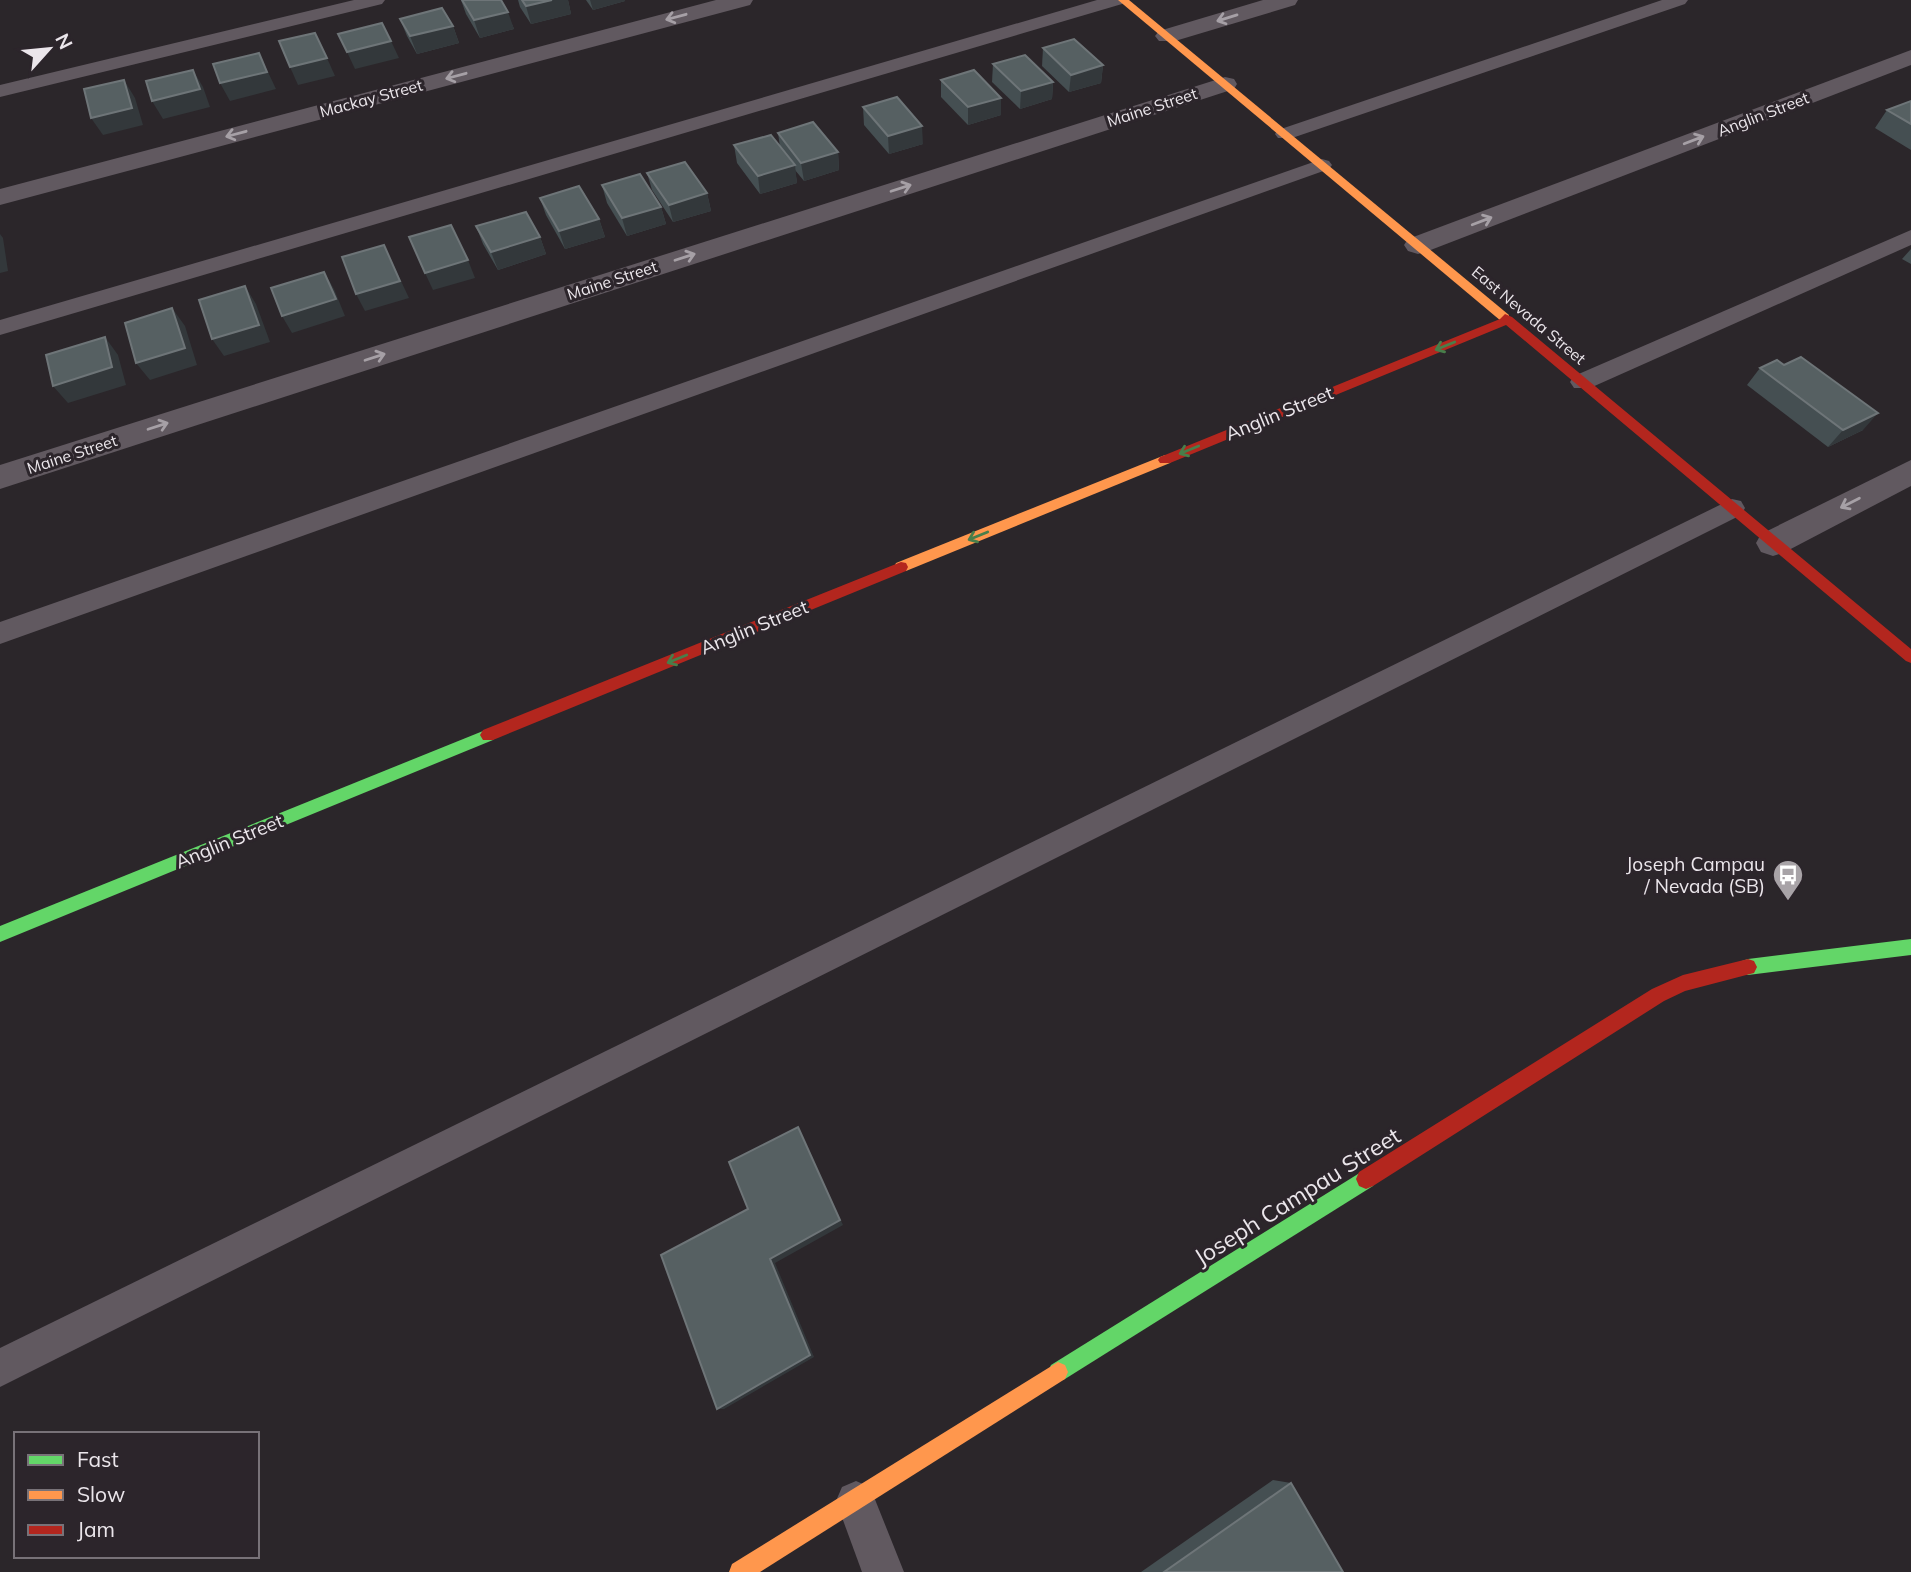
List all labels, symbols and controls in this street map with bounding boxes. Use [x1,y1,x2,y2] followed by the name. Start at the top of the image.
[665,12,687,25] one-way arrow
[1216,12,1238,25] one-way arrow
[14,14,84,84] north arrow
[50,29,78,53] text: N
[445,70,468,83] one-way arrow
[317,75,425,121] street label: Mackay Street
[1104,83,1200,131] street label: Maine Street
[1715,87,1812,141] street label: Anglin Street
[226,128,248,141] one-way arrow
[1683,132,1705,145] one-way arrow
[890,180,912,193] one-way arrow
[1471,214,1492,227] one-way arrow
[674,250,696,263] one-way arrow
[564,256,660,304] street label: Maine Street
[1468,261,1590,369] street label: East Nevada Street
[1435,340,1456,353] one-way arrow
[364,349,386,362] one-way arrow
[1222,380,1337,446] street label: Anglin Street
[147,419,169,431] one-way arrow
[24,430,120,478] street label: Maine Street
[1179,445,1200,458] one-way arrow
[1840,497,1861,511] one-way arrow
[968,530,990,543] one-way arrow
[697,594,812,660] street label: Anglin Street
[666,653,688,666] one-way arrow
[172,808,287,874] street label: Anglin Street
[1626,852,1765,898] place label: Joseph Campau / Nevada (SB)
[1771,858,1805,902] bus stop icon: Joseph Campau / Nevada (SB)
[1189,1121,1405,1271] street label: Joseph Campau Street
[14,1432,259,1558] legend
[77,1446,119,1472] text: Fast
[77,1481,125,1507] text: Slow
[77,1516,115,1542] text: Jam

